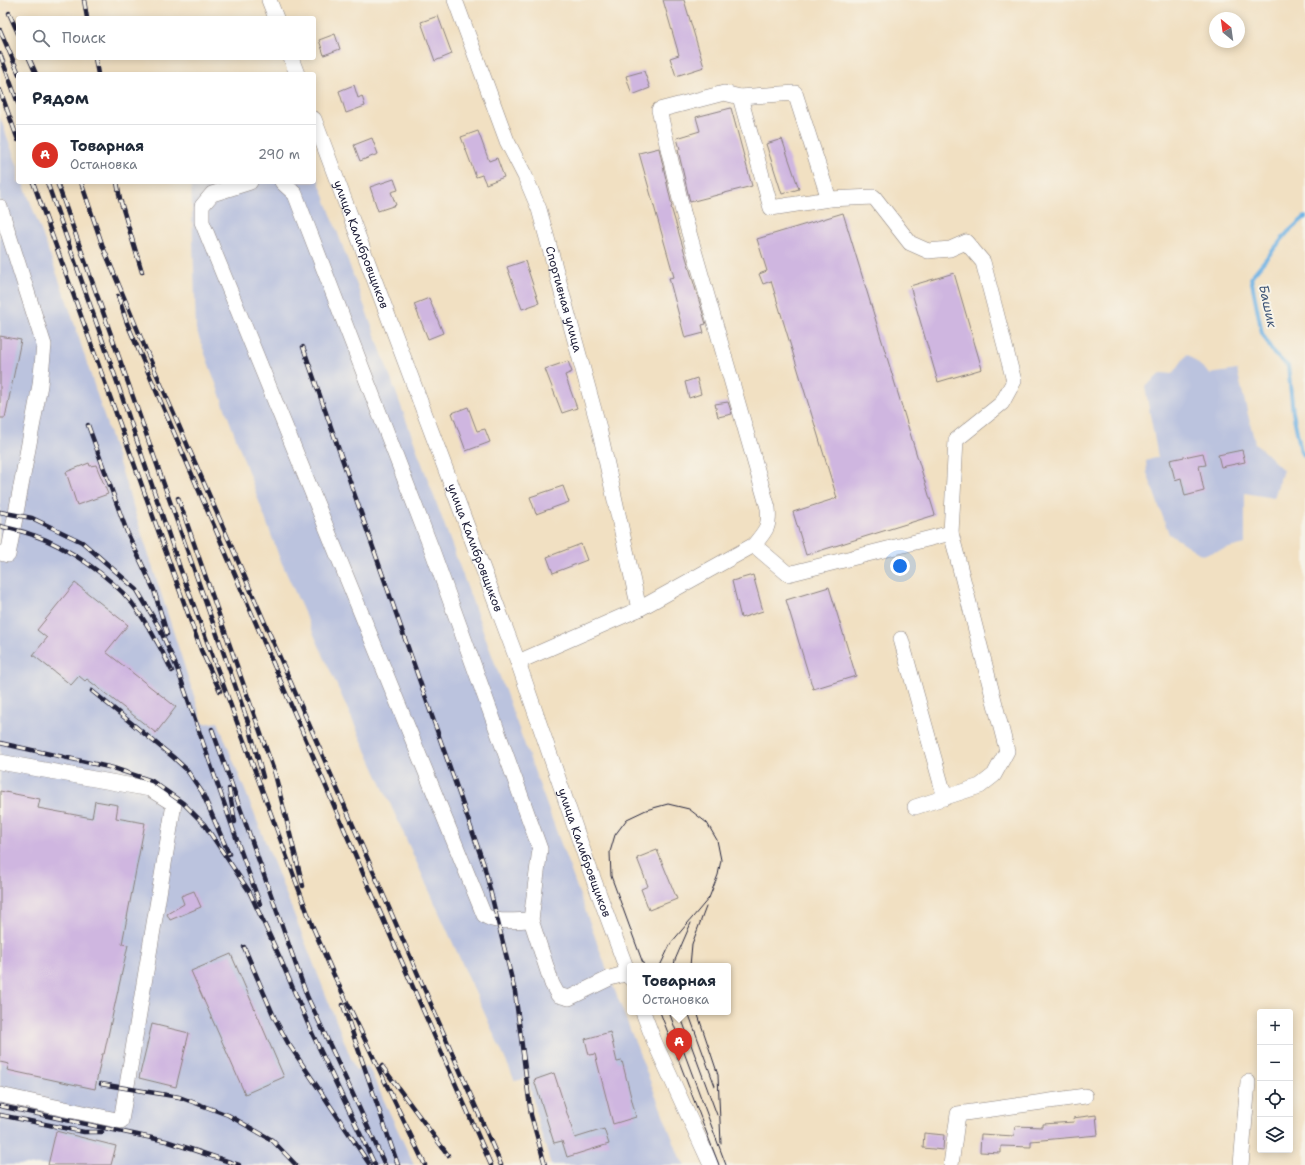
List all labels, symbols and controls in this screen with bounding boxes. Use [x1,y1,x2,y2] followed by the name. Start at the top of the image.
[1209,12,1245,48] north arrow
[16,16,316,60] search box
[30,27,52,49] icon: search
[62,28,106,48] text: Поиск
[32,87,89,109] text: Рядом
[70,136,144,156] text: Товарная
[40,146,50,163] text: A
[258,146,300,163] text: 290 m
[70,156,137,173] text: Остановка
[330,178,393,311] street label: улица Калибровщиков
[542,244,586,354] street label: Спортивная улица
[1255,283,1281,330] water label: Башик
[444,481,506,614] street label: улица Калибровщиков
[890,556,910,576] your location
[554,786,615,919] street label: улица Калибровщиков
[627,963,731,1015] popup
[642,971,716,991] text: Товарная
[642,991,709,1008] text: Остановка
[1257,1009,1293,1153] map controls
[1257,1009,1293,1045] button: +
[666,1028,692,1061] pin: A
[1257,1045,1293,1081] button: −
[1257,1081,1293,1117] button: locate
[1257,1117,1293,1153] button: layers

